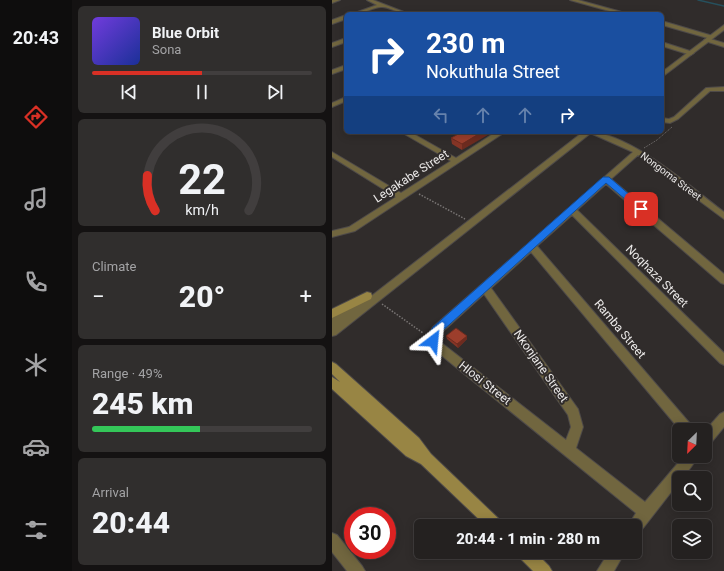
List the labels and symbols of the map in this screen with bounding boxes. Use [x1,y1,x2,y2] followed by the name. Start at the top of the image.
[371,147,451,205] street label: Legakabe Street
[639,150,703,202] street label: Nongoma Street
[624,192,658,226] pin
[623,242,691,310] street label: Noqhaza Street
[591,297,649,361] street label: Ramba Street
[412,320,454,362] position arrow
[511,327,571,405] street label: Nkonjane Street
[456,358,514,408] street label: Hlosi Street
[672,423,712,463] north arrow
[344,507,396,559] speed limit sign: 30

